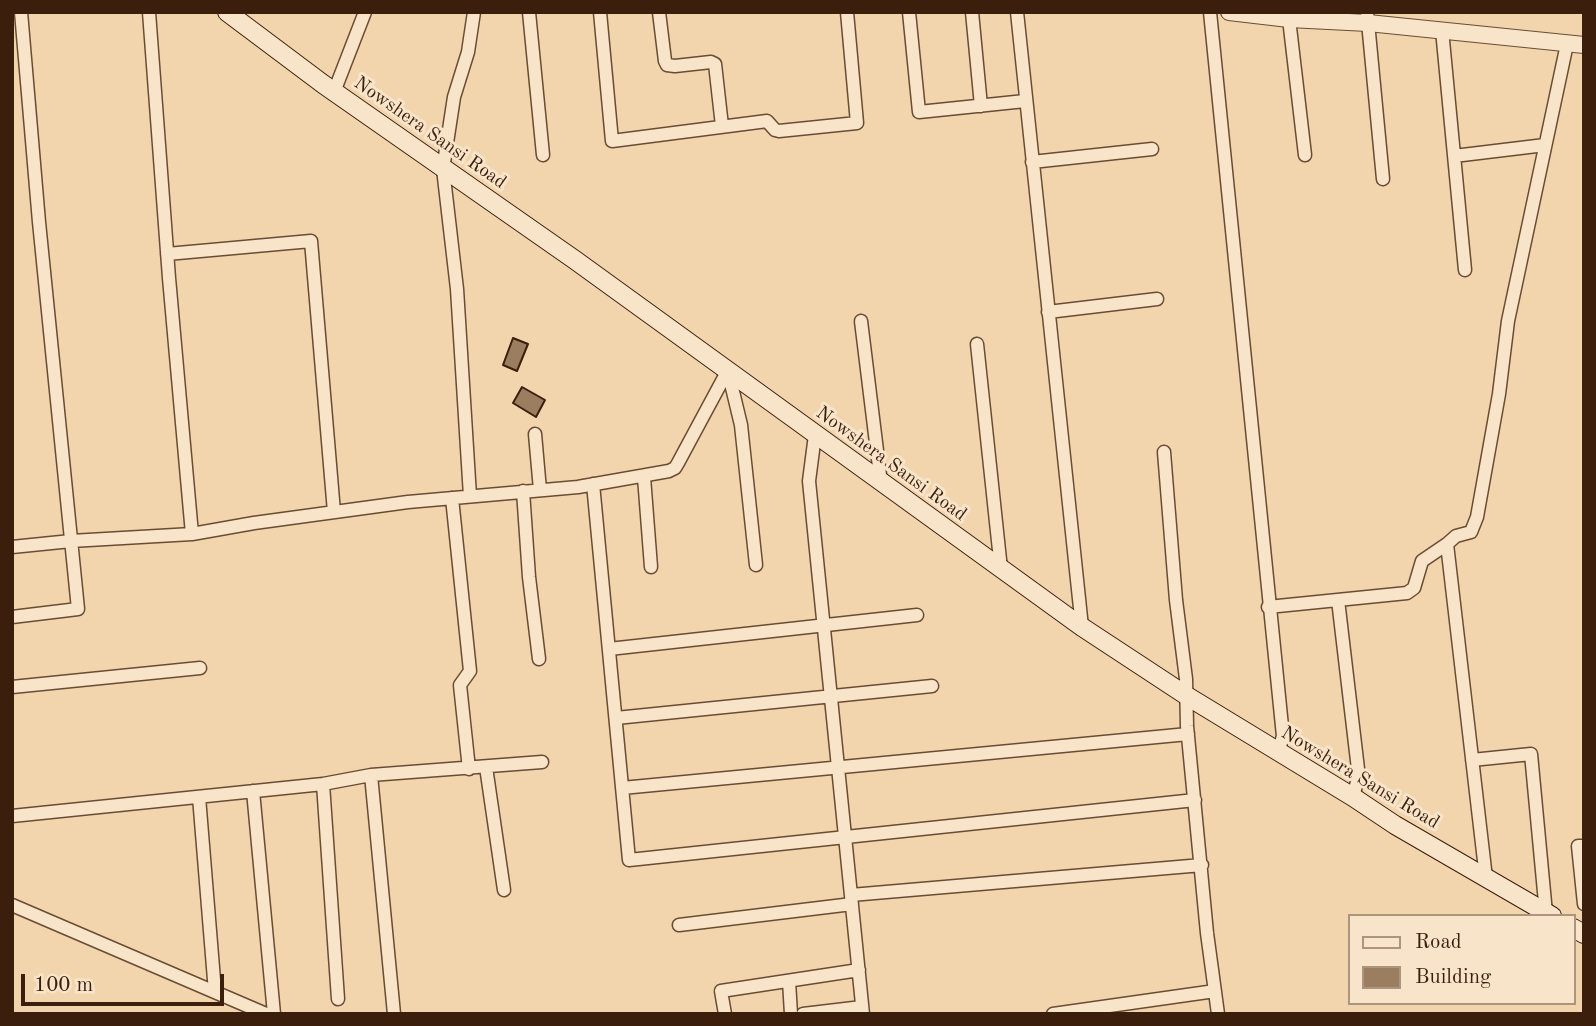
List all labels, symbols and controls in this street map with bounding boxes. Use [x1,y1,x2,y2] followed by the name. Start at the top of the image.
[349,72,511,194] street label: Nowshera Sansi Road
[811,402,971,526] street label: Nowshera Sansi Road
[1277,722,1443,834] street label: Nowshera Sansi Road
[1348,914,1575,1005] legend
[1415,932,1462,953] text: Road
[24,960,228,1004] scale bar
[1415,967,1491,988] text: Building
[34,975,93,996] text: 100 m

